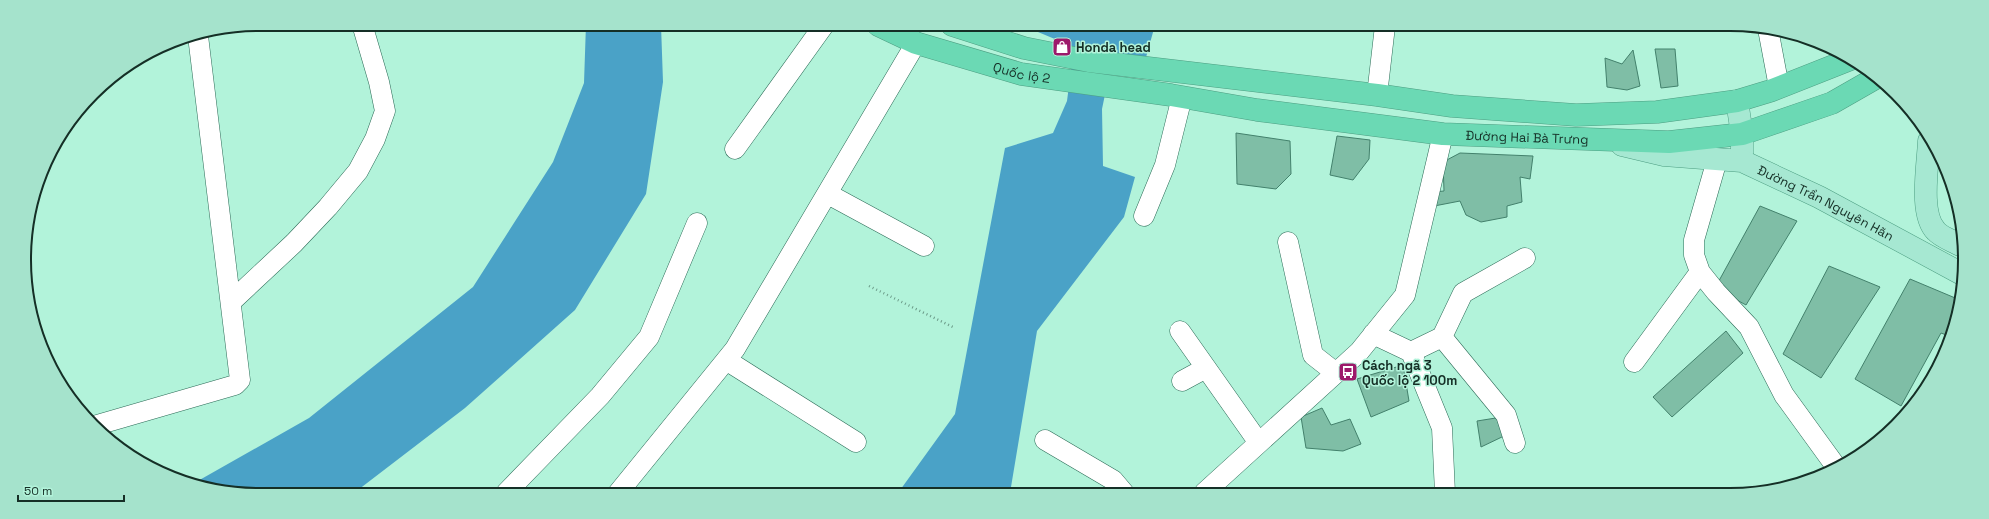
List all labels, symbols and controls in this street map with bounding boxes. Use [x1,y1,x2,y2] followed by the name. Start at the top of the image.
[1051,36,1073,58] shop icon: Honda head
[1076,39,1151,56] place label: Honda head
[991,58,1052,87] street label: Quốc lộ 2
[1465,126,1589,148] street label: Đường Hai Bà Trưng
[1755,161,1897,244] street label: Đường Trần Nguyên Hãn
[1362,357,1457,389] place label: Cách ngã 3 Quốc lộ 2 100m
[1337,361,1359,383] bus stop icon: Cách ngã 3 Quốc lộ 2 100m
[18,477,124,503] scale bar
[24,483,52,499] text: 50 m

